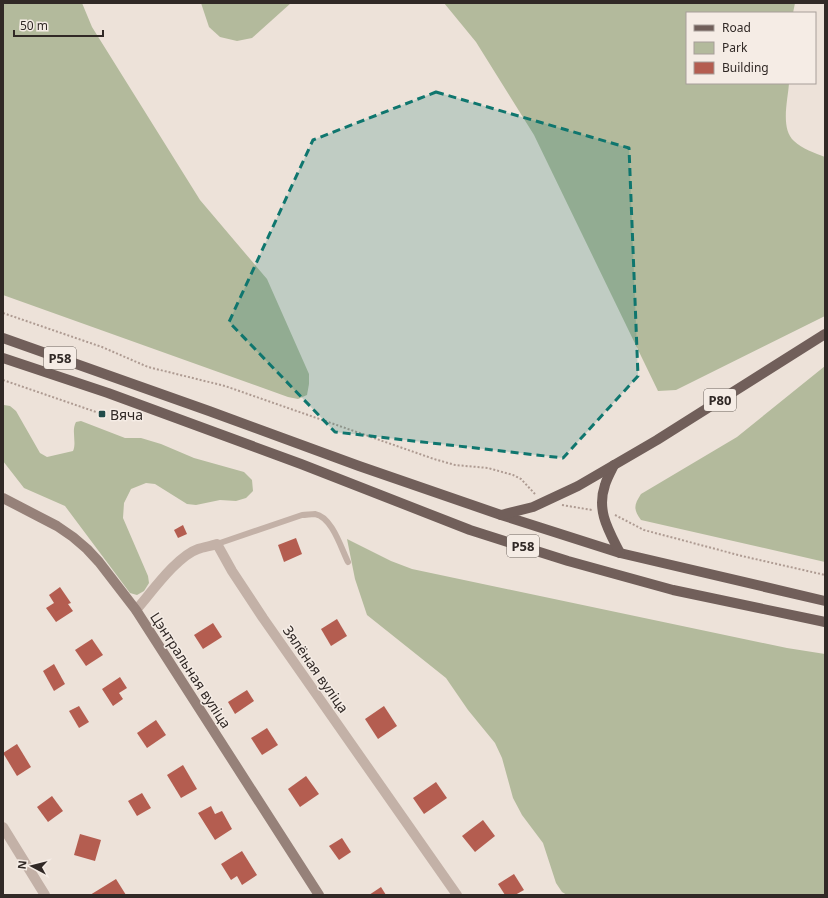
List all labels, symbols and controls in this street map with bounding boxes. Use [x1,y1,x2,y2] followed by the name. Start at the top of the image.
[14,12,103,38] scale bar
[686,12,816,84] legend
[20,17,48,34] text: 50 m
[722,19,751,36] text: Road
[722,39,748,56] text: Park
[722,59,769,76] text: Building
[44,347,76,369] road number: Р58
[704,389,736,411] road number: Р80
[110,405,143,424] place label: Вяча
[97,409,107,419] marker: Вяча
[507,535,539,557] road number: Р58
[146,608,236,732] street label: Цэнтральная вуліца
[279,622,353,716] street label: Зялёная вуліца
[12,846,52,886] north arrow
[14,859,30,870] text: N

